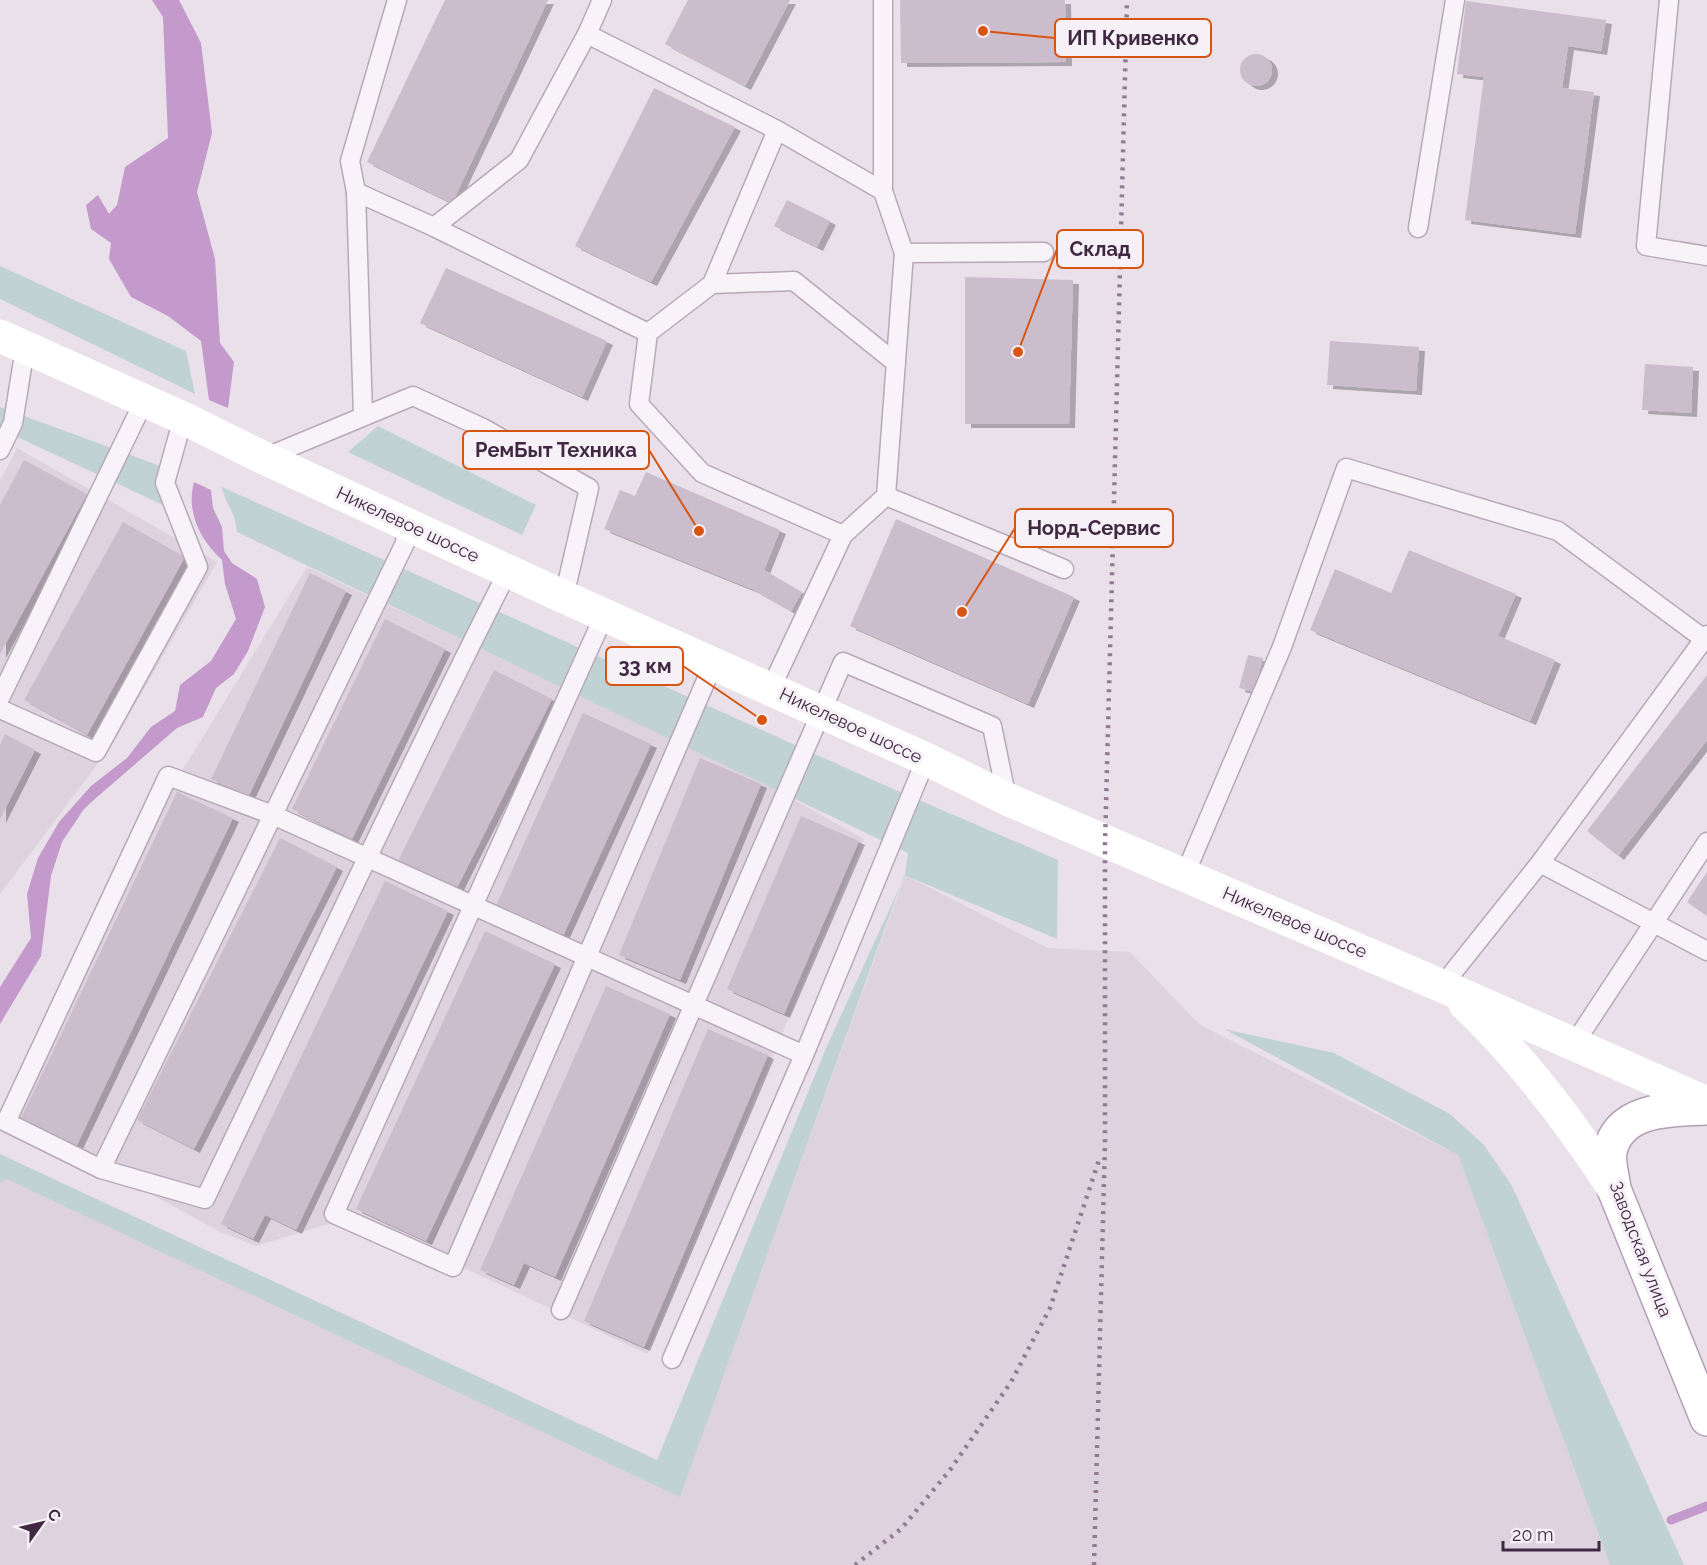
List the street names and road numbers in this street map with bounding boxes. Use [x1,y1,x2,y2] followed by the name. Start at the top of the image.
[333,482,483,566] street label: Никелевое шоссе
[776,683,926,767] street label: Никелевое шоссе
[1220,882,1371,962] street label: Никелевое шоссе
[1605,1178,1677,1320] street label: Заводская улица

